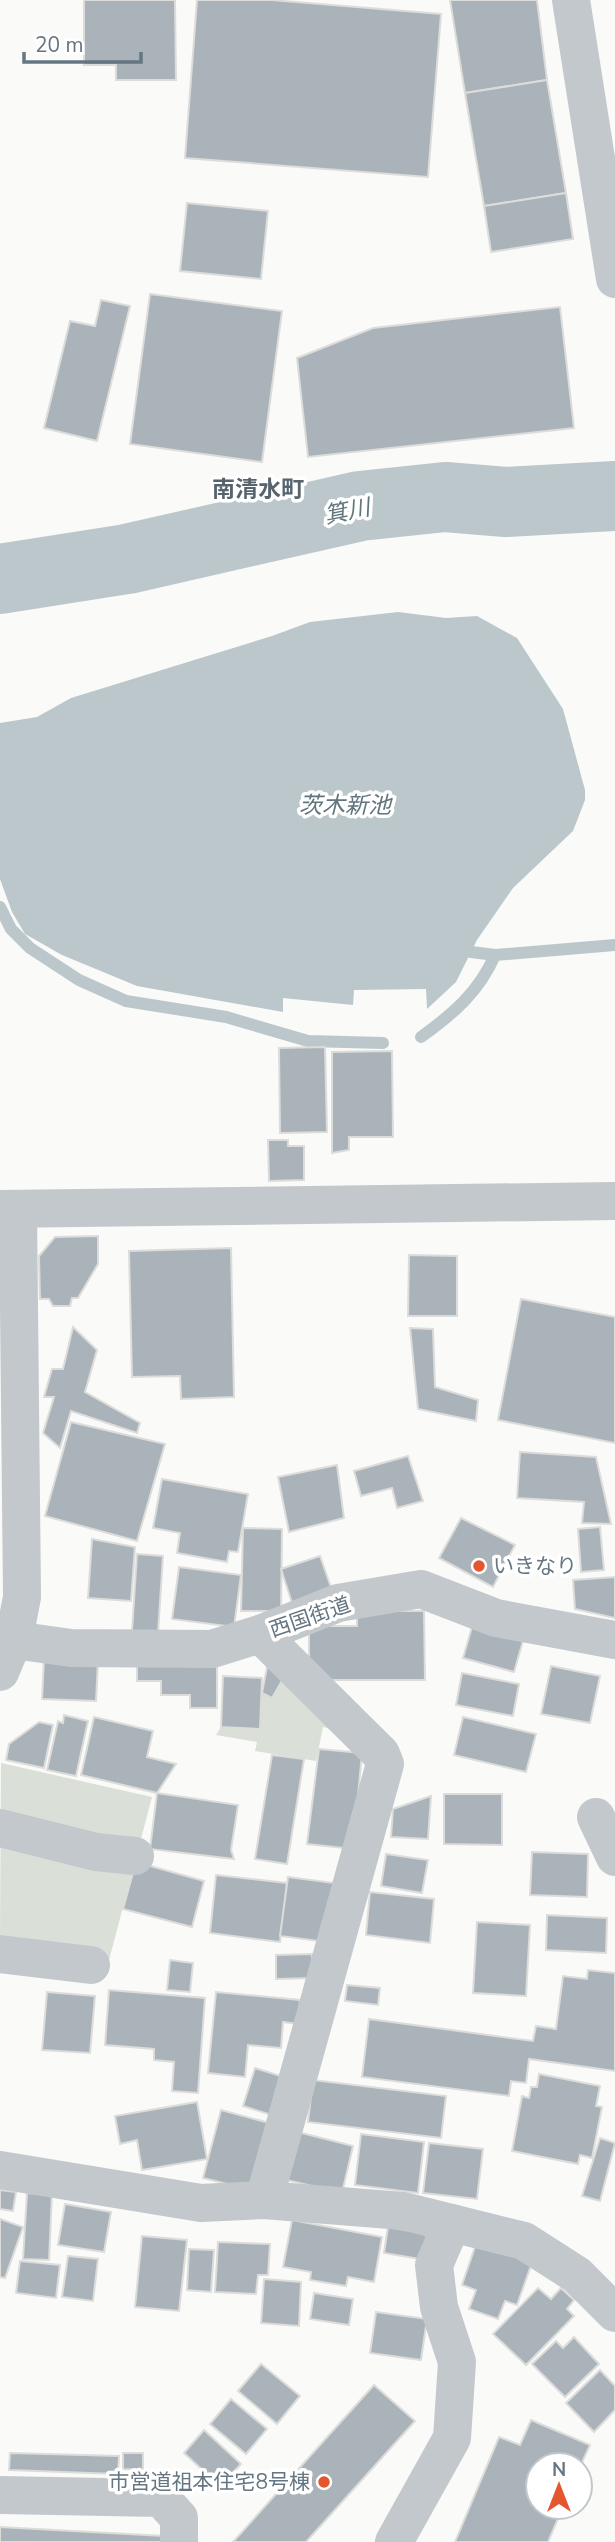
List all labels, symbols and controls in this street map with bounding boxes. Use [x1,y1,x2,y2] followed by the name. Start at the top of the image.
[24,21,142,65] scale bar
[35,31,84,59] text: 20 m
[212,474,304,505] district label: 南清水町
[322,491,376,531] water label: 箕川
[299,790,393,821] water label: 茨木新池
[493,1552,577,1580] place label: いきなり
[471,1558,487,1574] marker: いきなり
[266,1590,354,1644] street label: 西国街道
[524,2451,594,2521] north arrow
[552,2457,566,2483] text: N
[108,2468,310,2496] place label: 市営道祖本住宅8号棟
[316,2474,332,2490] marker: 市営道祖本住宅8号棟

